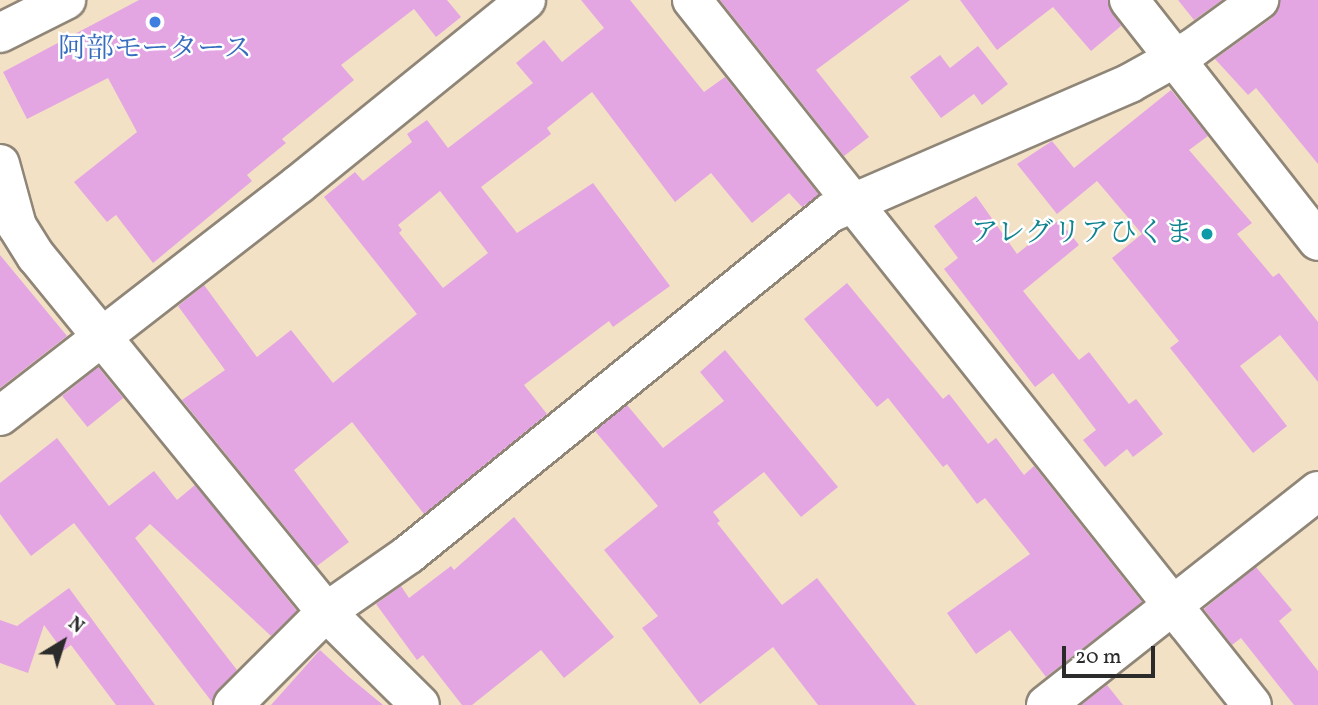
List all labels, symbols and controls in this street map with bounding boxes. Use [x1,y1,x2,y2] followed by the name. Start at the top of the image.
[147,14,163,30] marker: 阿部モータース
[58,33,252,67] place label: 阿部モータース
[969,217,1193,251] place label: アレグリアひくま
[1199,226,1215,242] marker: アレグリアひくま
[28,607,98,677] north arrow
[62,611,89,640] text: N
[1066,632,1159,676] scale bar
[1075,643,1121,672] text: 20 m

